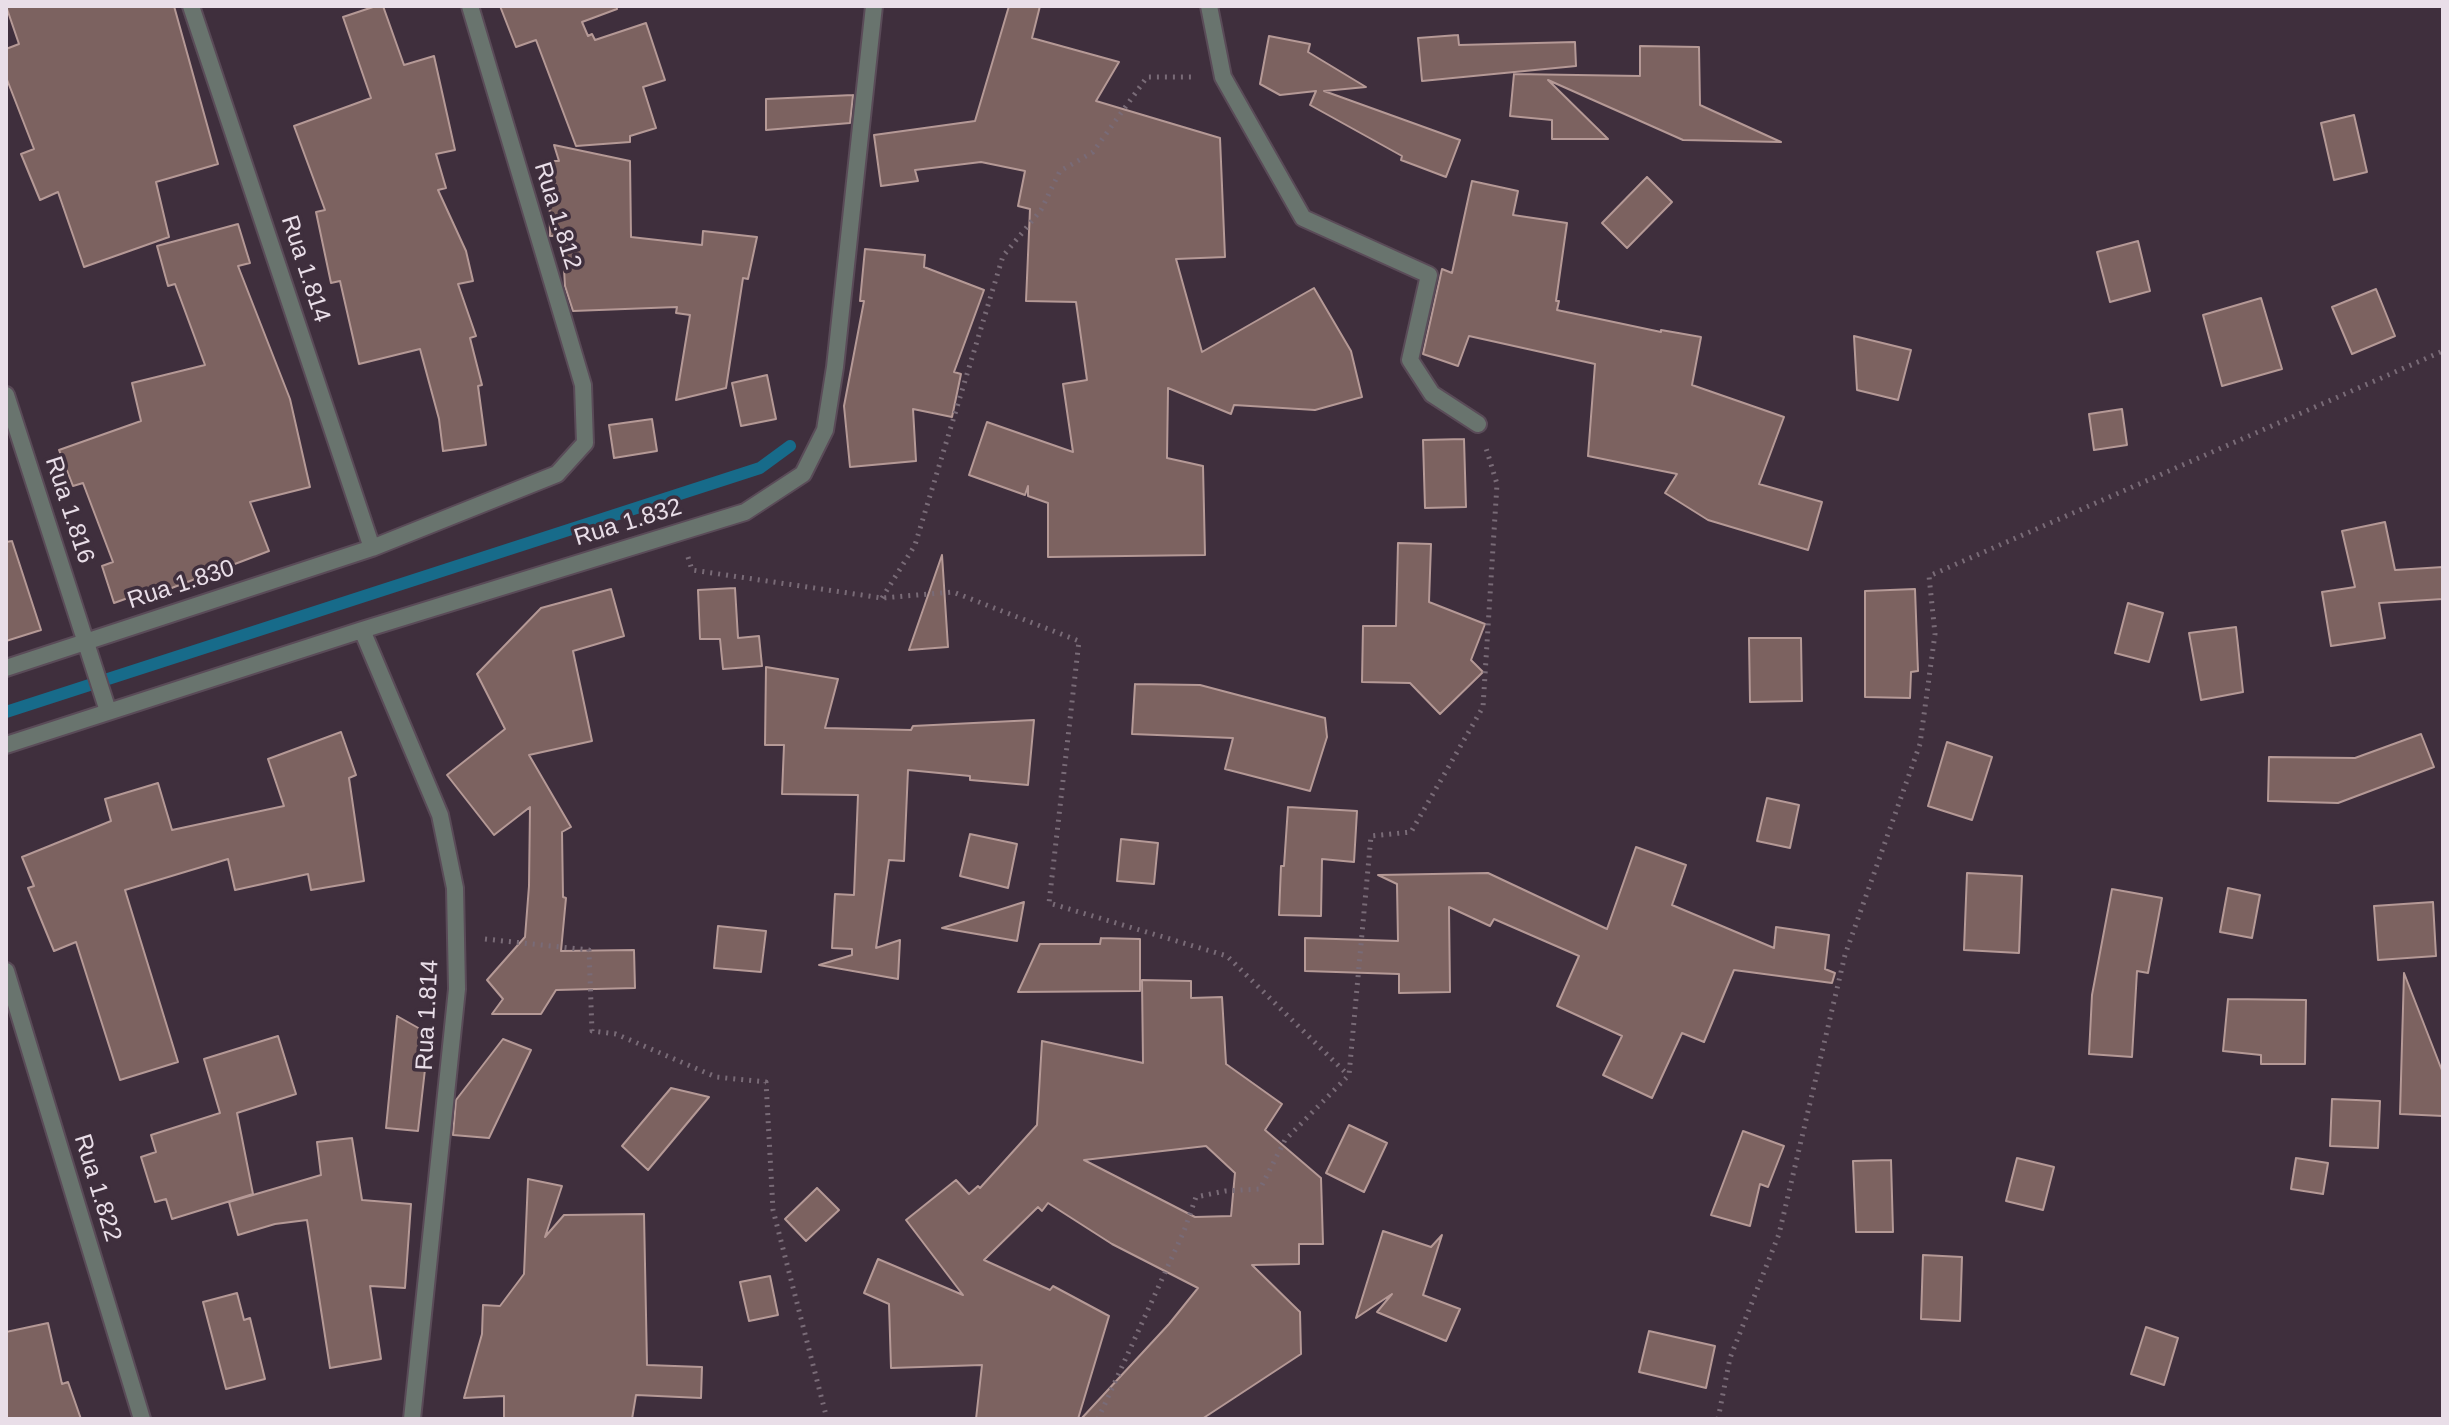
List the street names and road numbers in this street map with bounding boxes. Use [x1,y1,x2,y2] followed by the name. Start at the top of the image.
[527,159,587,273] street label: Rua 1.812
[274,212,336,326] street label: Rua 1.814
[38,453,100,567] street label: Rua 1.816
[571,493,685,553] street label: Rua 1.832
[124,554,238,616] street label: Rua 1.830
[411,959,445,1071] street label: Rua 1.814
[67,1131,127,1245] street label: Rua 1.822

